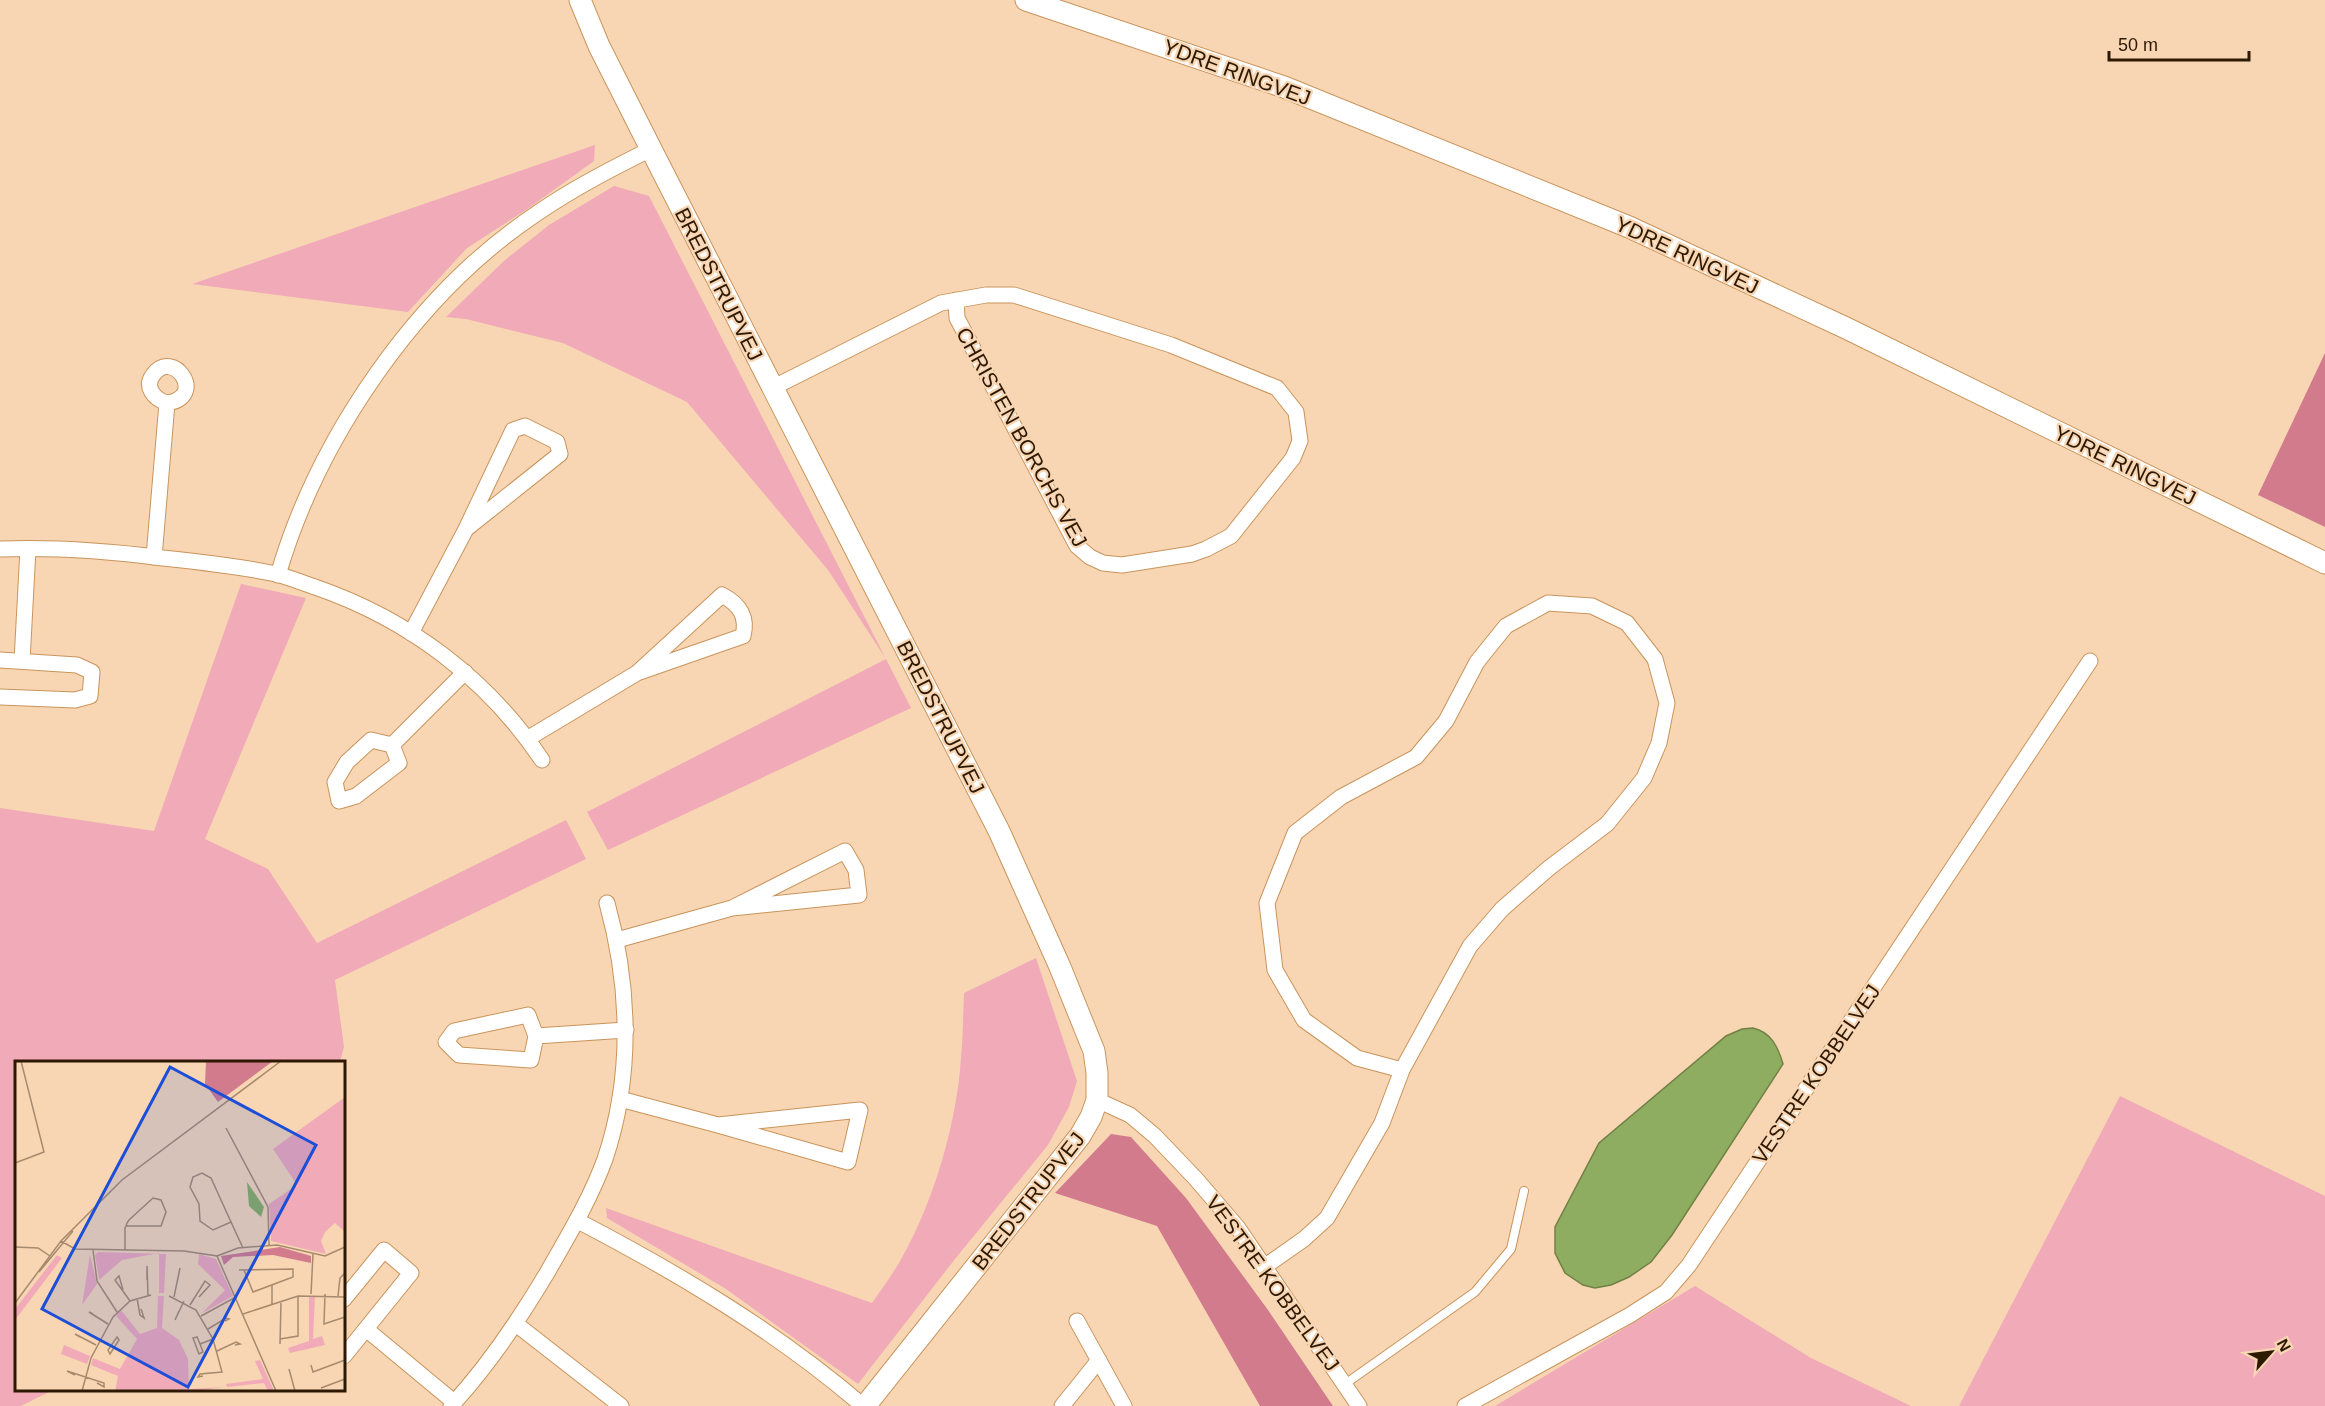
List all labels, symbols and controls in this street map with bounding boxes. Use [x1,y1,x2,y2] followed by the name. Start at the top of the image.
[2109,24,2248,62] scale bar
[1160,35,1314,109] street label: YDRE RINGVEJ
[2118,35,2158,55] text: 50 m
[671,204,767,364] street label: BREDSTRUPVEJ
[1612,212,1762,298] street label: YDRE RINGVEJ
[952,323,1092,551] street label: CHRISTEN BORCHS VEJ
[2050,421,2200,509] street label: YDRE RINGVEJ
[893,637,989,797] street label: BREDSTRUPVEJ
[1748,980,1884,1168] street label: VESTRE KOBBELVEJ
[15,1061,345,1391] inset map
[967,1128,1089,1274] street label: BREDSTRUPVEJ
[1202,1191,1344,1375] street label: VESTRE KOBBELVEJ
[2241,1322,2301,1382] north arrow
[2274,1336,2294,1354] text: N

